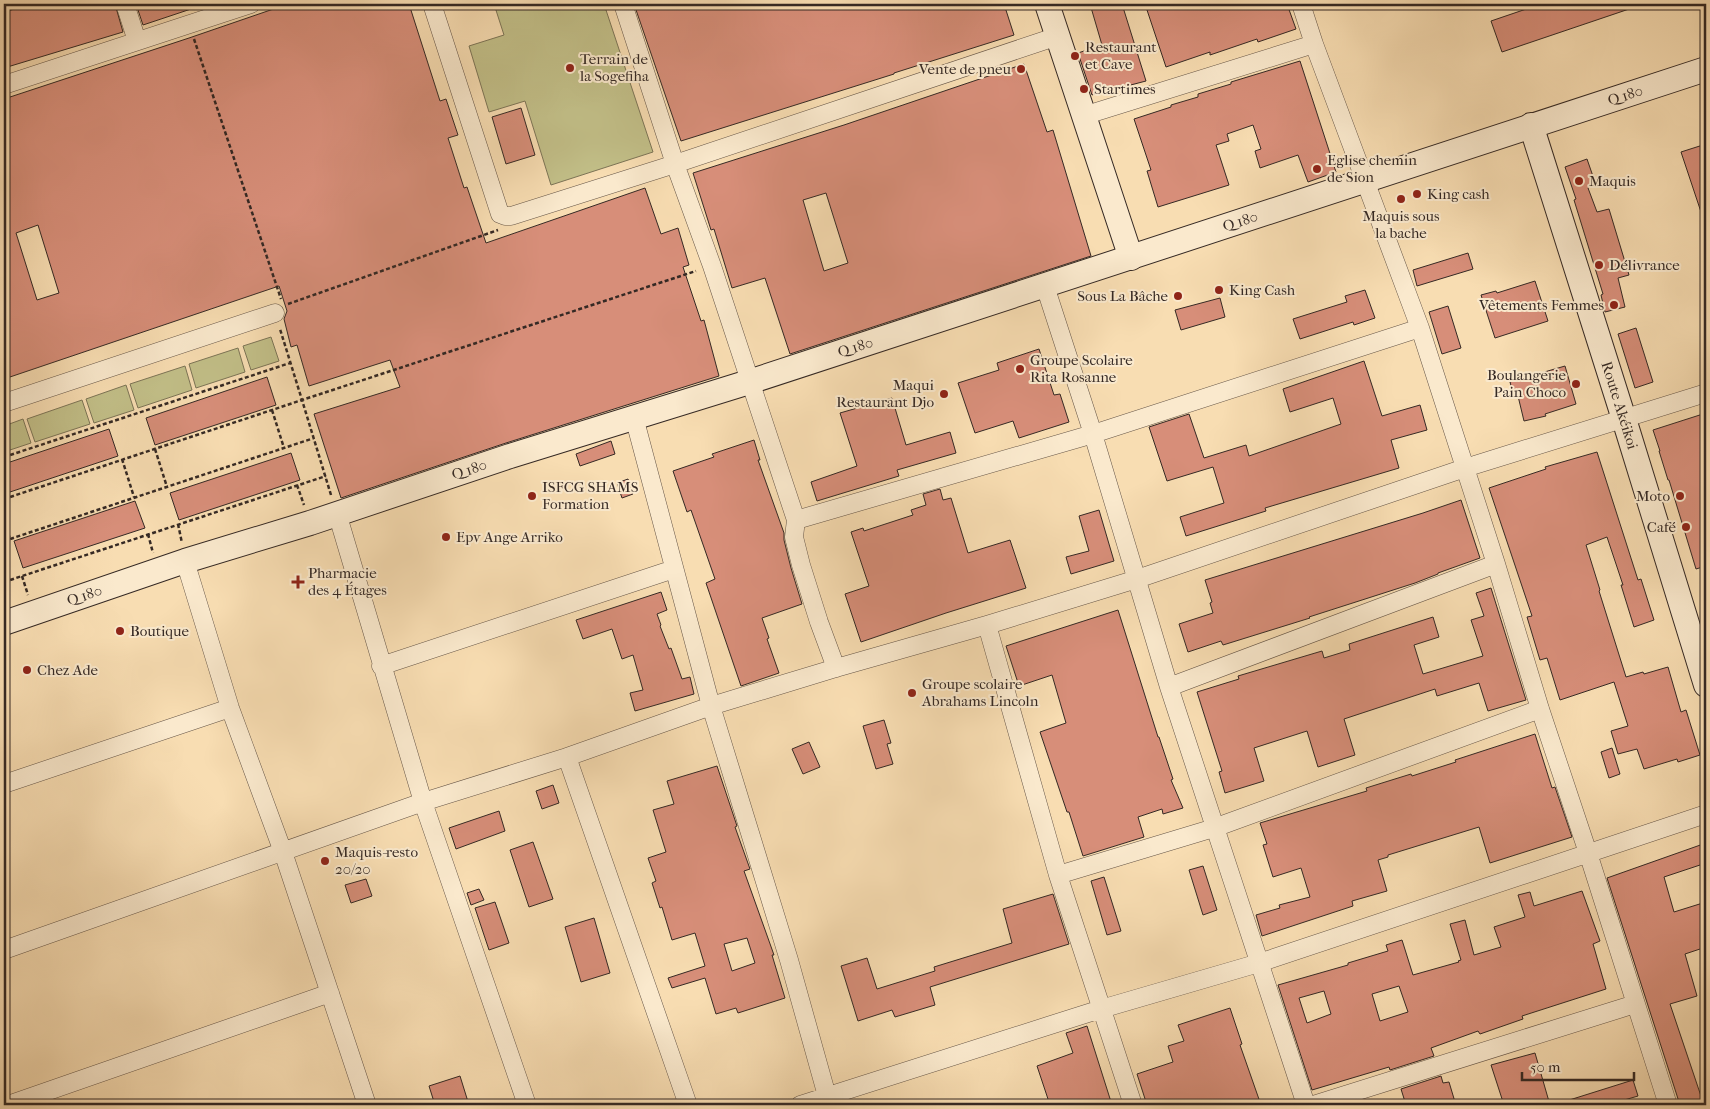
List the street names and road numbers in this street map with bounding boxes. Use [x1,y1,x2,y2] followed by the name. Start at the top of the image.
[1605,81,1645,110] street label: Q 180
[1220,207,1260,235] street label: Q 180
[835,333,875,361] street label: Q 180
[1597,359,1642,452] street label: Route Akéikoi
[449,455,489,484] street label: Q 180
[64,581,104,610] street label: Q 180

